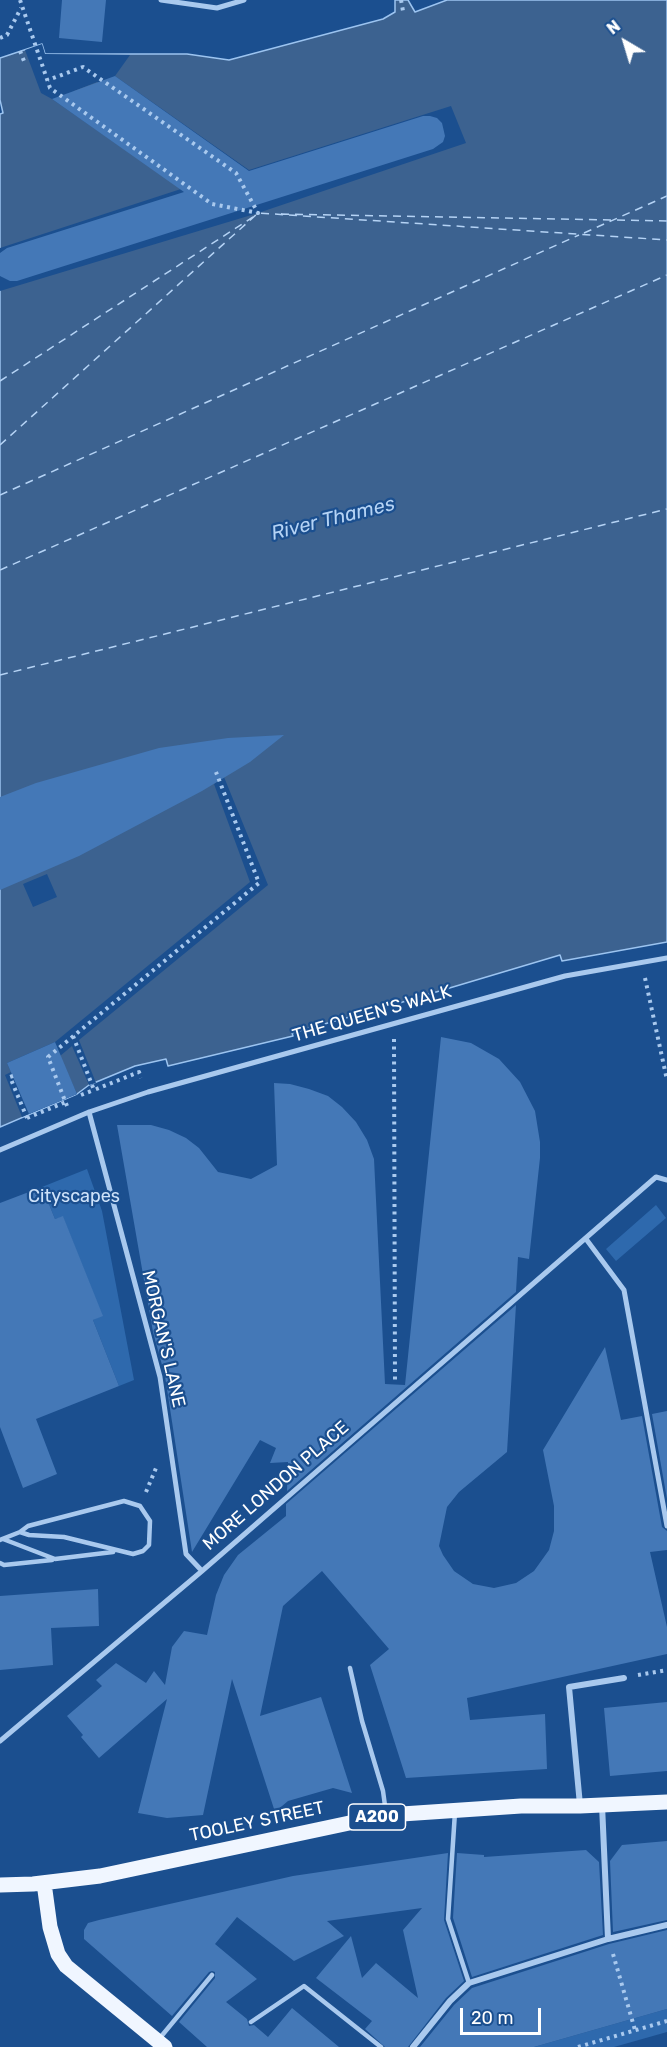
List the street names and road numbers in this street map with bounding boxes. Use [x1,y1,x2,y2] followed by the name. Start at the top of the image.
[290,981,454,1047] street label: THE QUEEN'S WALK
[137,1268,189,1410] street label: MORGAN'S LANE
[199,1417,353,1555] street label: MORE LONDON PLACE
[188,1797,326,1847] street label: TOOLEY STREET
[348,1804,406,1830] road number: A200

